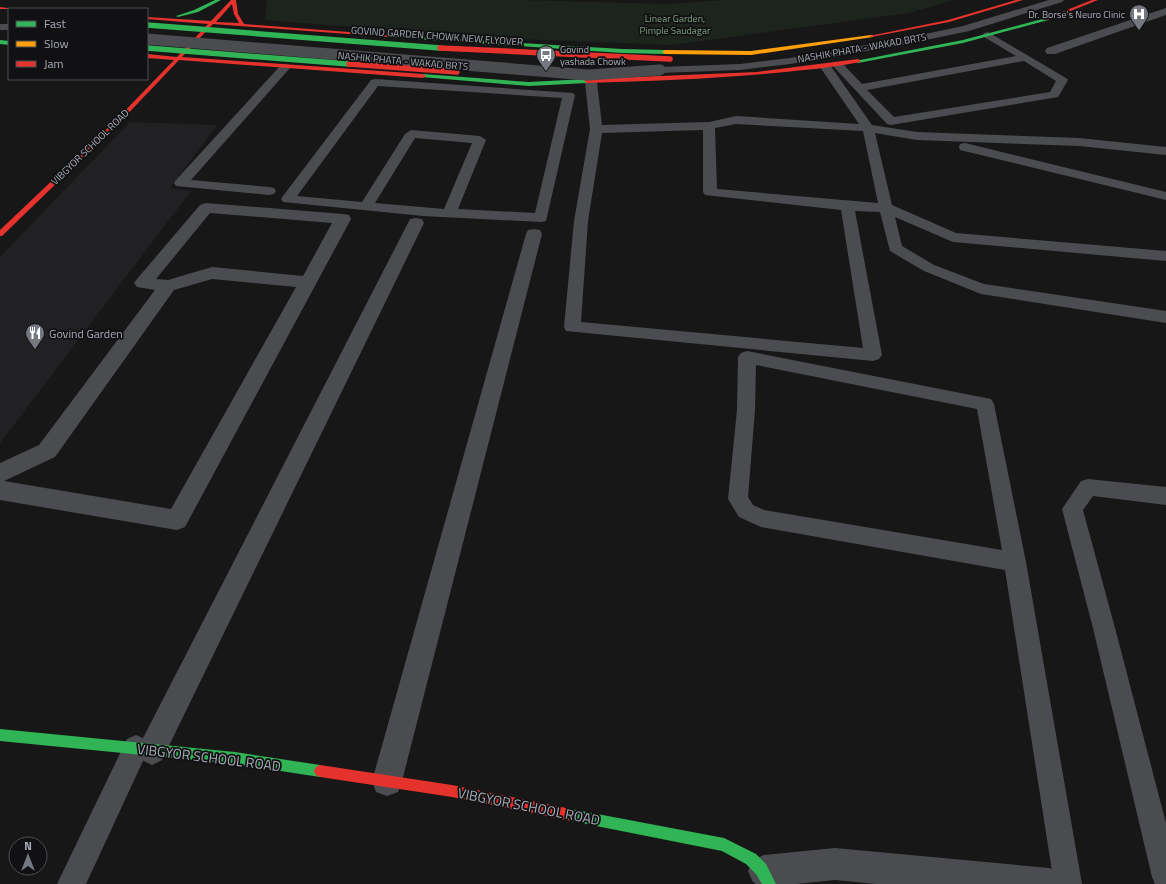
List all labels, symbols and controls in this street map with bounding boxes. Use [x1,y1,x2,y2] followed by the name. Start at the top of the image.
[1128,3,1150,31] hospital icon: Dr. Borse's Neuro Clinic
[1028,7,1125,22] place label: Dr. Borse's Neuro Clinic
[8,8,148,80] legend
[640,11,711,38] park label: Linear Garden, Pimple Saudagar
[44,14,67,33] text: Fast
[350,22,524,50] street label: GOVIND GARDEN CHOWK NEW FLYOVER
[796,29,928,67] street label: NASHIK PHATA - WAKAD BRTS
[44,34,69,53] text: Slow
[560,42,626,69] place label: Govind yashada Chowk
[535,44,557,72] bus stop icon: Govind yashada Chowk
[337,48,469,74] street label: NASHIK PHATA - WAKAD BRTS
[44,54,64,73] text: Jam
[48,106,132,188] street label: VIBGYOR SCHOOL ROAD
[24,322,46,350] restaurant icon: Govind Garden
[49,324,123,343] place label: Govind Garden
[136,738,282,776] street label: VIBGYOR SCHOOL ROAD
[456,782,602,830] street label: VIBGYOR SCHOOL ROAD
[8,836,48,876] north arrow
[24,838,32,854] text: N

